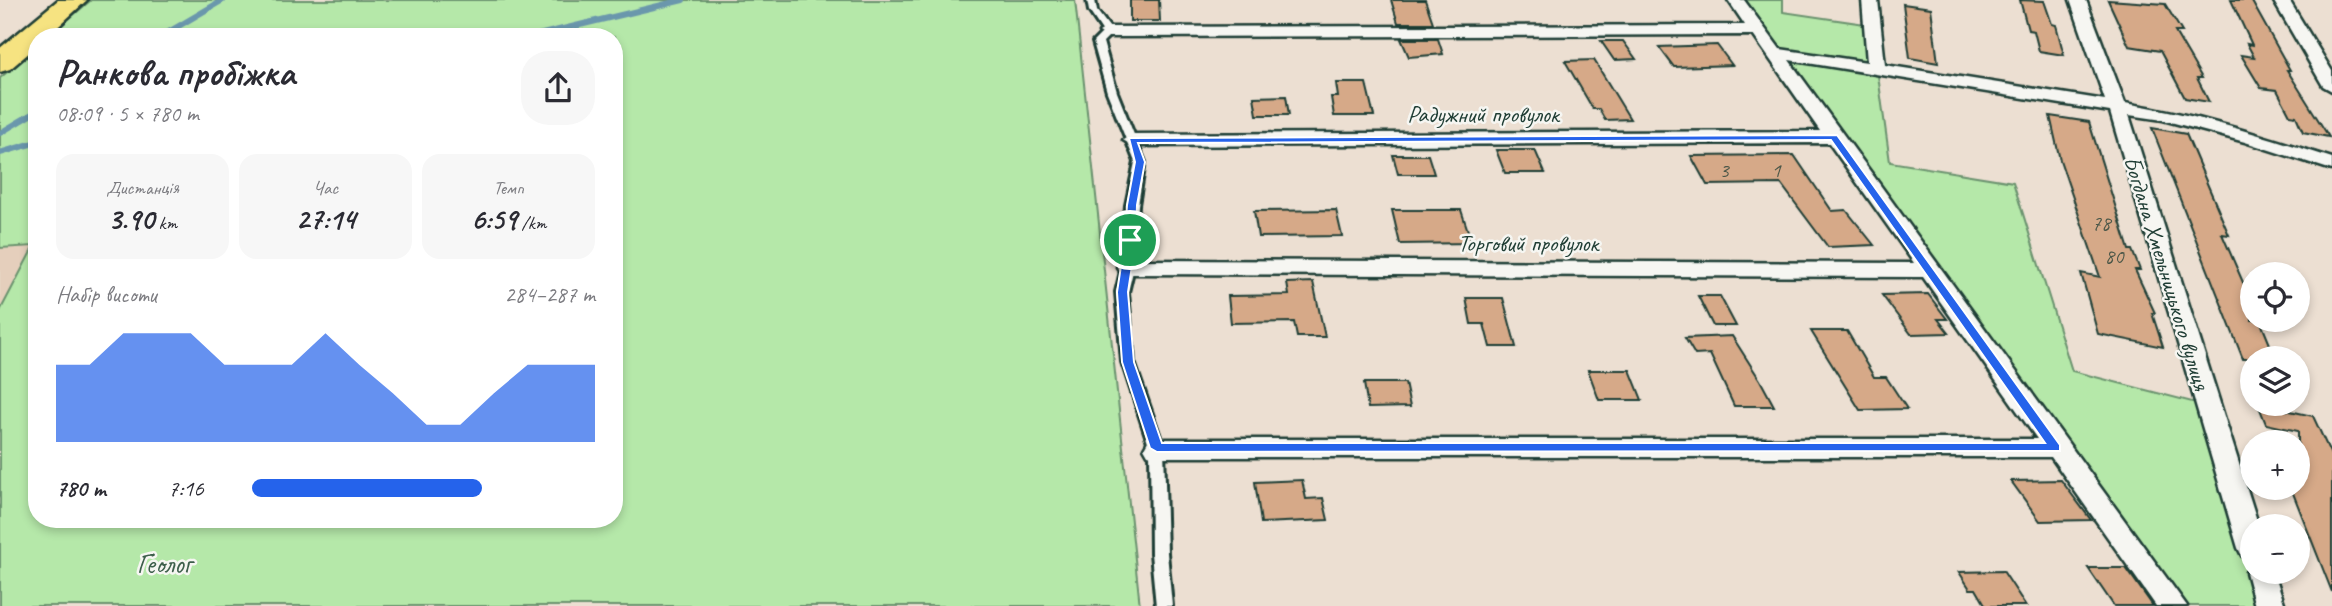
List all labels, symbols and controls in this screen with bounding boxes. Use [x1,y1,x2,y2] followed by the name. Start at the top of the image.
[56,49,295,96] text: Ранкова пробіжка
[521,51,595,125] button: share
[56,99,199,128] text: 08:09 · 5 × 780 m
[1407,99,1561,129] street label: Радужний провулок
[2117,152,2217,395] street label: Богдана Хмельницького вулиця
[1719,157,1730,183] house number: 3
[1771,157,1782,183] house number: 1
[106,176,179,200] text: Дистанція
[313,176,338,200] text: Час
[493,176,524,200] text: Темп
[108,200,154,238] text: 3.90
[296,200,355,238] text: 27:14
[471,200,517,238] text: 6:59
[1100,210,1160,270] pin
[2092,210,2113,236] house number: 78
[154,211,177,235] text: km
[517,211,546,235] text: /km
[1111,221,1149,259] icon: arrive
[1458,228,1601,258] street label: Торговий провулок
[2105,243,2125,269] house number: 80
[2240,262,2310,584] map controls
[2240,262,2310,332] button: locate
[56,280,156,309] text: Набір висоти
[504,280,595,309] text: 284–287 m
[2240,346,2310,416] button: layers
[2240,430,2310,500] button: +
[56,474,106,503] text: 780 m
[168,474,204,503] text: 7:16
[2240,514,2310,584] button: −
[137,546,196,581] park label: Геолог

